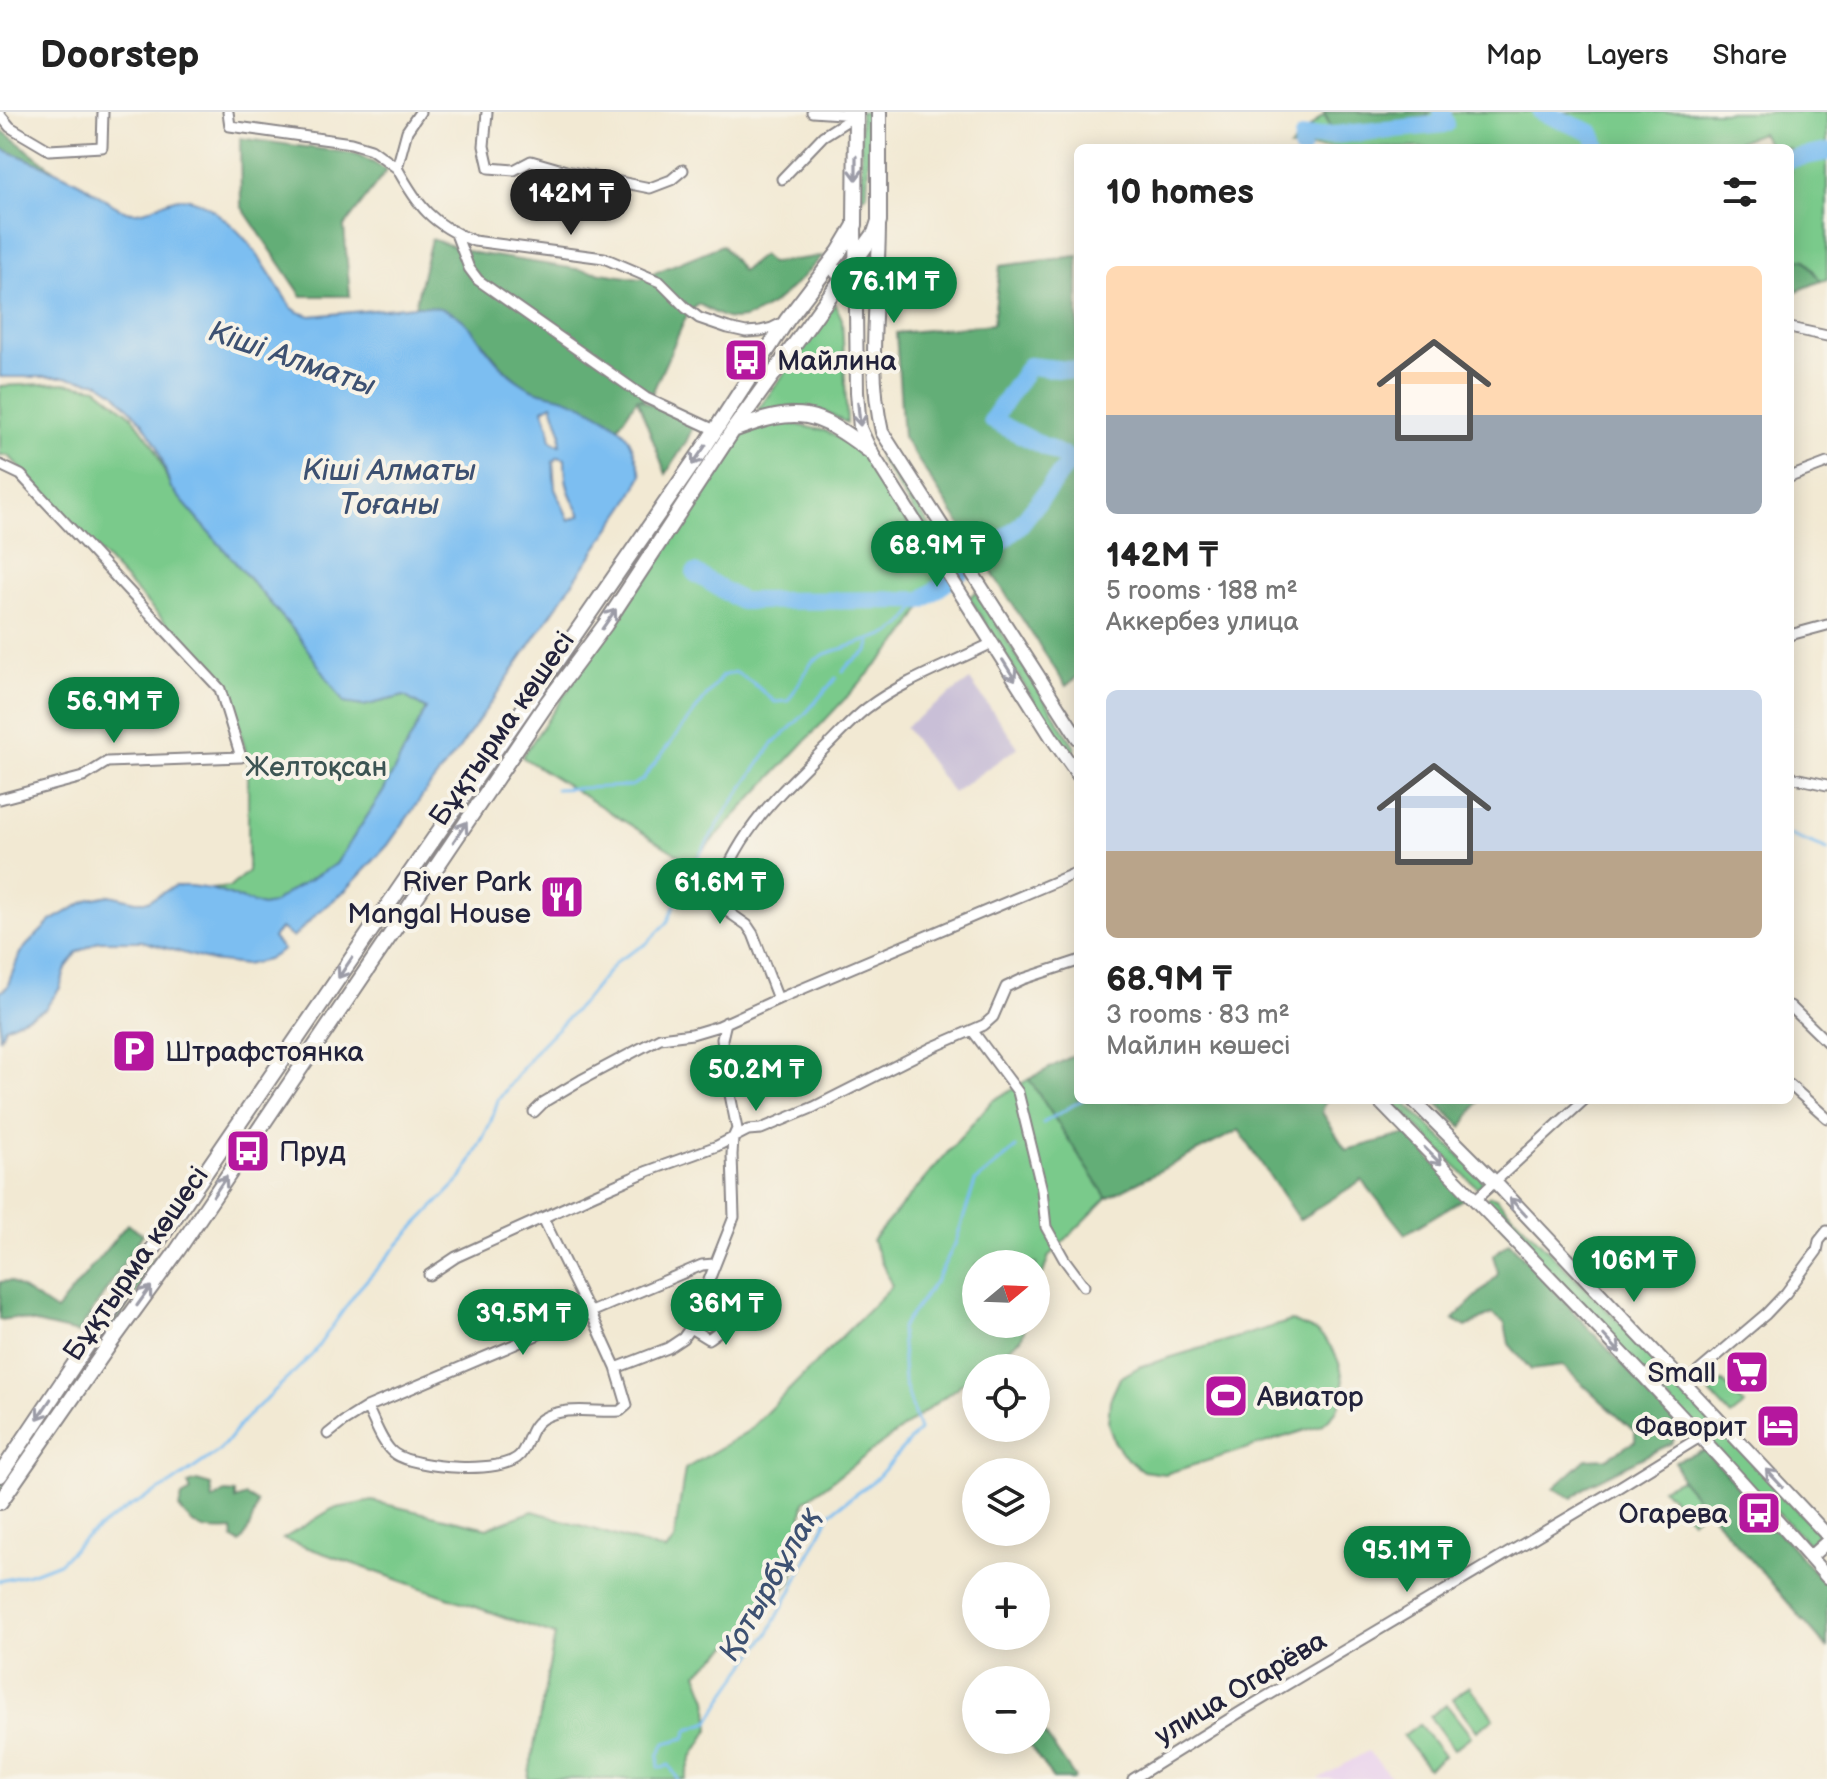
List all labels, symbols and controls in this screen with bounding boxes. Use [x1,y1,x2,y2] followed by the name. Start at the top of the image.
[40,33,199,78] text: Doorstep
[1486,39,1542,72] text: Map
[1586,39,1669,72] text: Layers
[1713,39,1787,72] text: Share
[848,154,864,181] one-way arrow
[506,169,636,237] pin: 142M ₸
[1718,170,1762,214] icon: filters
[1106,172,1254,213] text: 10 homes
[528,179,614,210] text: 142M ₸
[820,257,968,325] pin: 76.1M ₸
[849,267,939,298] text: 76.1M ₸
[204,314,380,404] water label: Кіші Алматы
[1362,318,1506,462] icon: home
[722,336,770,384] bus stop icon: Майлина
[777,345,897,378] place label: Майлина
[852,401,867,427] one-way arrow
[691,443,707,465] one-way arrow
[302,453,476,523] water label: Кіші Алматы Тоғаны
[863,521,1011,589] pin: 68.9M ₸
[889,531,985,562] text: 68.9M ₸
[1106,535,1218,576] text: 142M ₸
[1106,576,1298,607] text: 5 rooms · 188 m²
[1106,607,1299,638] text: Аккербез улица
[601,608,617,630] one-way arrow
[423,625,582,832] street label: Бұқтырма көшесі
[1001,658,1017,681] one-way arrow
[40,677,188,745] pin: 56.9M ₸
[66,687,162,718] text: 56.9M ₸
[1362,742,1506,886] icon: home
[245,751,387,784] park label: Желтоқсан
[452,821,468,843] one-way arrow
[646,858,794,926] pin: 61.6M ₸
[347,866,531,931] place label: River Park Mangal House
[674,868,766,899] text: 61.6M ₸
[538,873,586,921] restaurant icon: River Park Mangal House
[337,957,353,979] one-way arrow
[1106,959,1232,1000] text: 68.9M ₸
[1106,1000,1290,1031] text: 3 rooms · 83 m²
[110,1027,158,1075] parking icon: Штрафстоянка
[1106,1031,1290,1062] text: Майлин көшесі
[165,1036,365,1069] place label: Штрафстоянка
[682,1045,830,1113] pin: 50.2M ₸
[708,1055,804,1086] text: 50.2M ₸
[224,1127,272,1175] bus stop icon: Пруд
[279,1136,346,1169] place label: Пруд
[1423,1146,1443,1165] one-way arrow
[57,1160,216,1367] street label: Бұқтырма көшесі
[212,1176,229,1198] one-way arrow
[1510,1198,1528,1218] one-way arrow
[1569,1236,1699,1304] pin: 106M ₸
[1591,1246,1677,1277] text: 106M ₸
[962,1250,1050,1338] north arrow
[962,1250,1050,1754] map controls
[670,1279,782,1347] pin: 36M ₸
[135,1286,152,1307] one-way arrow
[449,1289,597,1357] pin: 39.5M ₸
[689,1289,763,1320] text: 36M ₸
[476,1299,570,1330] text: 39.5M ₸
[1603,1333,1621,1353] one-way arrow
[1723,1348,1771,1396] supermarket icon: Small
[962,1354,1050,1442] button: locate
[1648,1357,1716,1390] place label: Small
[1202,1372,1250,1420] sports icon: Авиатор
[1256,1381,1364,1414] place label: Авиатор
[36,1397,53,1419] one-way arrow
[1754,1402,1802,1450] hotel icon: Фаворит
[1635,1411,1747,1444] place label: Фаворит
[962,1458,1050,1546] button: layers
[1764,1468,1783,1488] one-way arrow
[1735,1489,1783,1537] bus stop icon: Огарева
[1618,1498,1728,1531] place label: Огарева
[711,1500,829,1668] water label: Қотырбұлақ
[1333,1526,1481,1594] pin: 95.1M ₸
[1362,1536,1452,1567] text: 95.1M ₸
[962,1562,1050,1650] button: +
[1149,1624,1333,1752] street label: улица Огарёва
[962,1666,1050,1754] button: −

